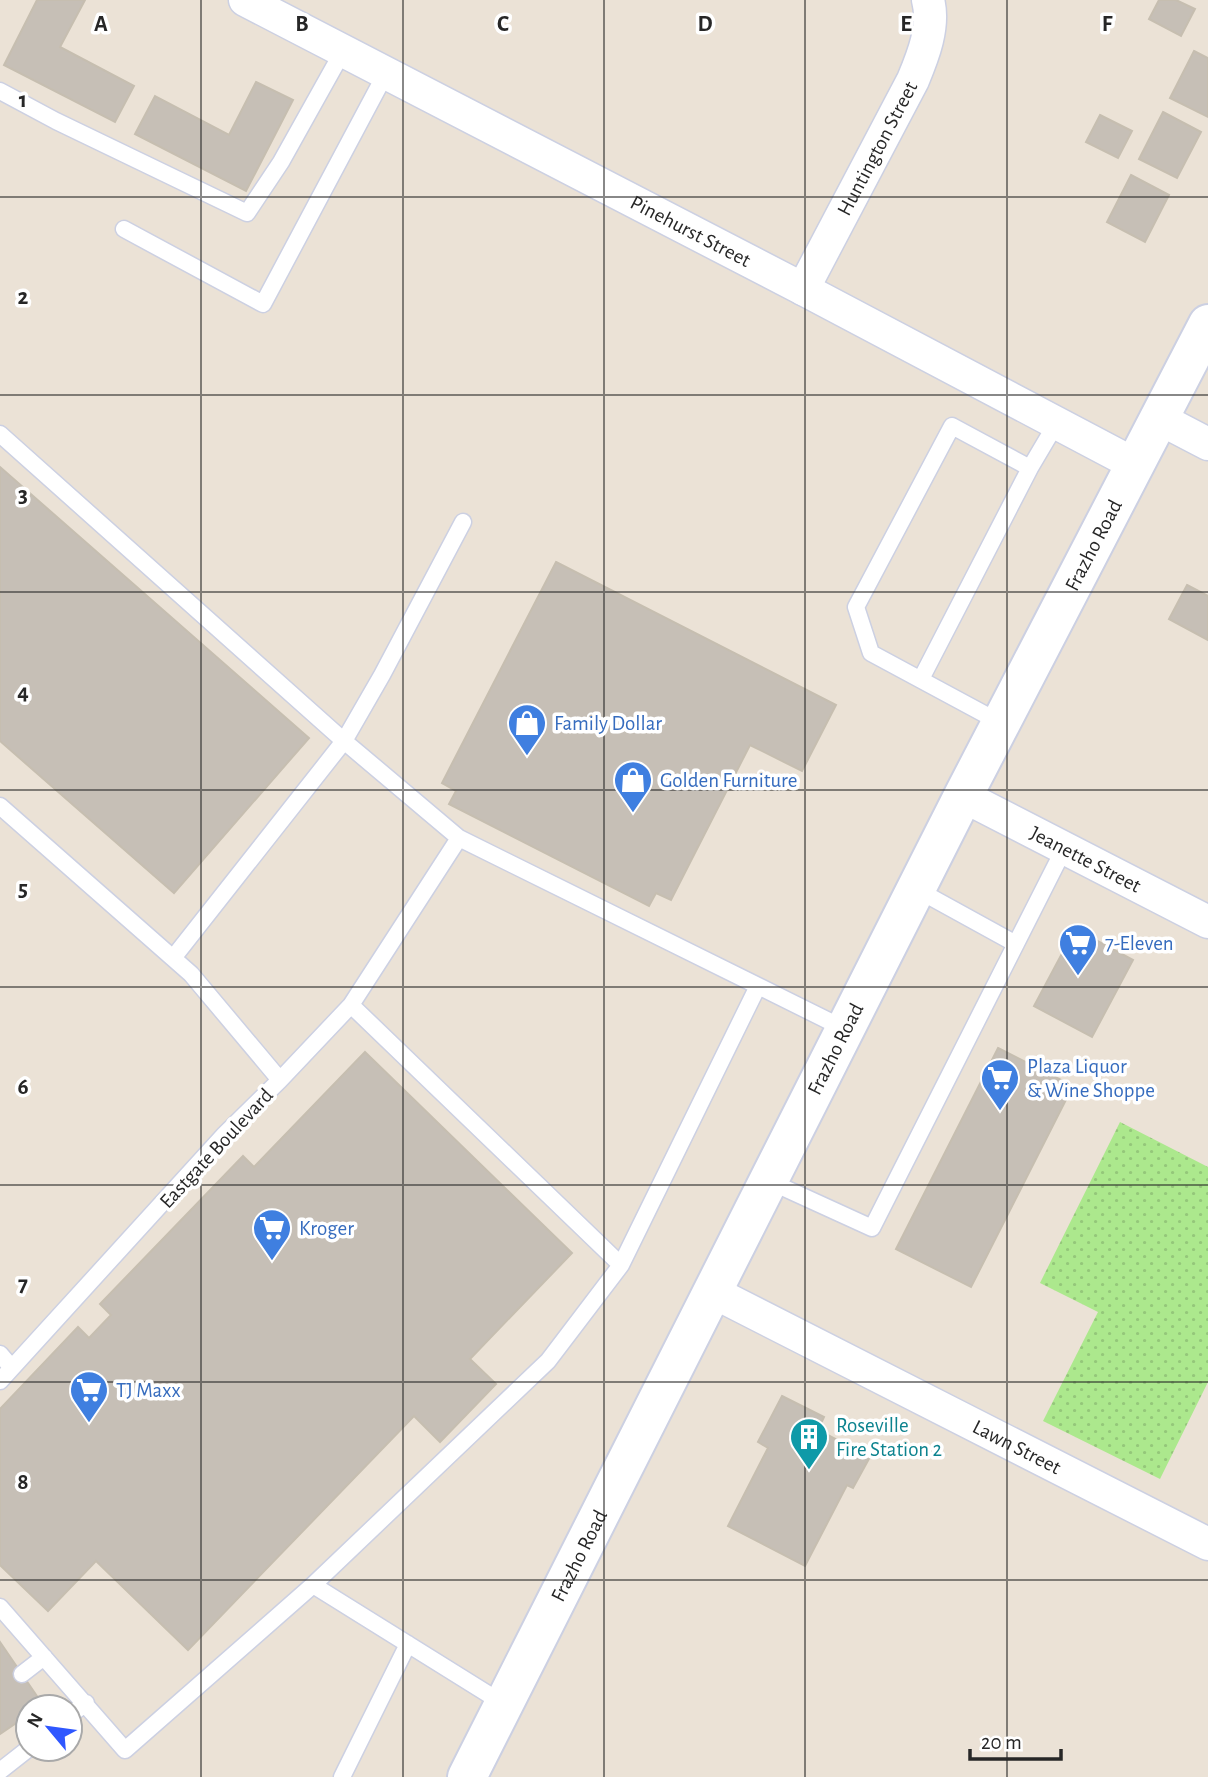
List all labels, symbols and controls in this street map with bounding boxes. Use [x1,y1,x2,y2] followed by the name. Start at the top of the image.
[94,13,108,36] text: A
[295,13,309,36] text: B
[497,13,509,36] text: C
[697,13,713,36] text: D
[900,13,912,36] text: E
[1102,13,1113,36] text: F
[834,78,922,219] street label: Huntington Street
[19,89,27,112] text: 1
[627,192,754,271] street label: Pinehurst Street
[18,286,29,309] text: 2
[18,484,28,507] text: 3
[1061,496,1126,594] street label: Frazho Road
[17,681,29,704] text: 4
[506,702,548,757] shop icon: Family Dollar
[554,713,662,734] place label: Family Dollar
[612,759,654,814] shop icon: Golden Furniture
[660,770,798,791] place label: Golden Furniture
[1027,822,1145,897] street label: Jeanette Street
[18,878,28,901] text: 5
[1057,922,1099,977] supermarket icon: 7-Eleven
[1105,933,1174,954] place label: 7-Eleven
[804,1000,868,1098] street label: Frazho Road
[1027,1056,1155,1101] place label: Plaza Liquor & Wine Shoppe
[979,1057,1021,1112] supermarket icon: Plaza Liquor & Wine Shoppe
[17,1076,29,1099] text: 6
[156,1084,277,1212] street label: Eastgate Boulevard
[251,1207,293,1262] supermarket icon: Kroger
[299,1218,354,1239] place label: Kroger
[18,1273,28,1296] text: 7
[68,1369,110,1424] supermarket icon: TJ Maxx
[116,1380,181,1401] place label: TJ Maxx
[836,1415,942,1460] place label: Roseville Fire Station 2
[788,1416,830,1471] building icon: Roseville Fire Station 2
[969,1416,1065,1478] street label: Lawn Street
[17,1471,29,1494] text: 8
[547,1507,611,1605] street label: Frazho Road
[14,1693,84,1763] north arrow
[24,1710,47,1731] text: N
[970,1718,1061,1762] scale bar
[981,1732,1022,1753] text: 20 m

